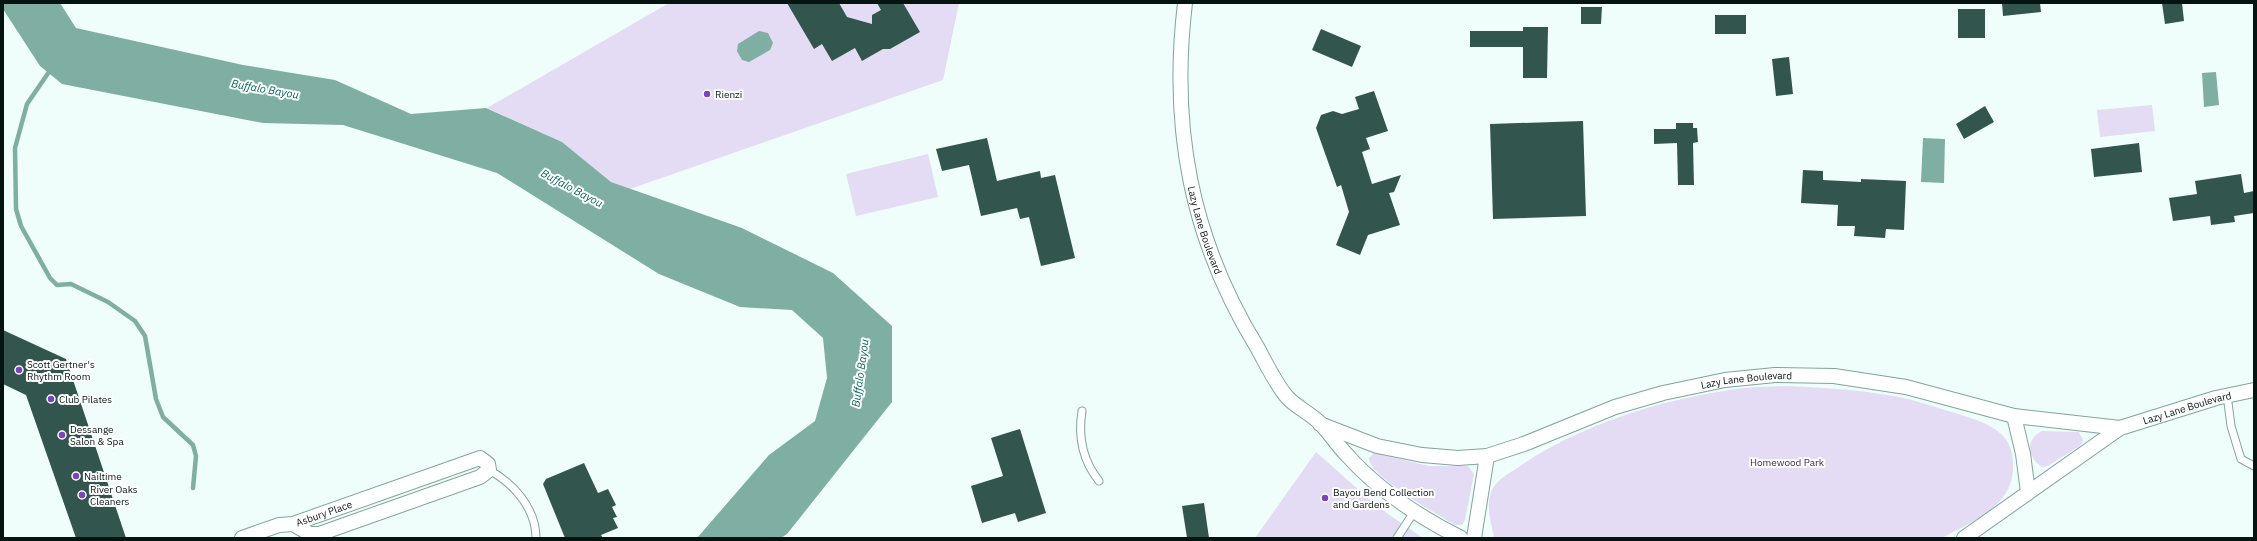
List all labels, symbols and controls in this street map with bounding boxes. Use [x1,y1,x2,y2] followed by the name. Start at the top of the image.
[230,76,300,102] water label: Buffalo Bayou
[715,88,742,101] place label: Rienzi
[702,89,712,99] marker: Rienzi
[539,166,605,210] water label: Buffalo Bayou
[1185,185,1225,276] street label: Lazy Lane Boulevard
[848,338,872,408] water label: Buffalo Bayou
[27,358,95,383] place label: Scott Gertner's Rhythm Room
[14,365,24,375] marker: Scott Gertner's Rhythm Room
[1700,369,1792,392] street label: Lazy Lane Boulevard
[2141,389,2233,427] street label: Lazy Lane Boulevard
[59,393,112,406] place label: Club Pilates
[46,394,56,404] marker: Club Pilates
[70,423,124,448] place label: Dessange Salon & Spa
[57,430,67,440] marker: Dessange Salon & Spa
[1750,456,1825,469] park label: Homewood Park
[84,470,122,483] place label: Nailtime
[71,471,81,481] marker: Nailtime
[90,483,138,508] place label: River Oaks Cleaners
[1333,486,1434,511] place label: Bayou Bend Collection and Gardens
[77,490,87,500] marker: River Oaks Cleaners
[1320,493,1330,503] marker: Bayou Bend Collection and Gardens
[294,498,354,529] street label: Asbury Place

